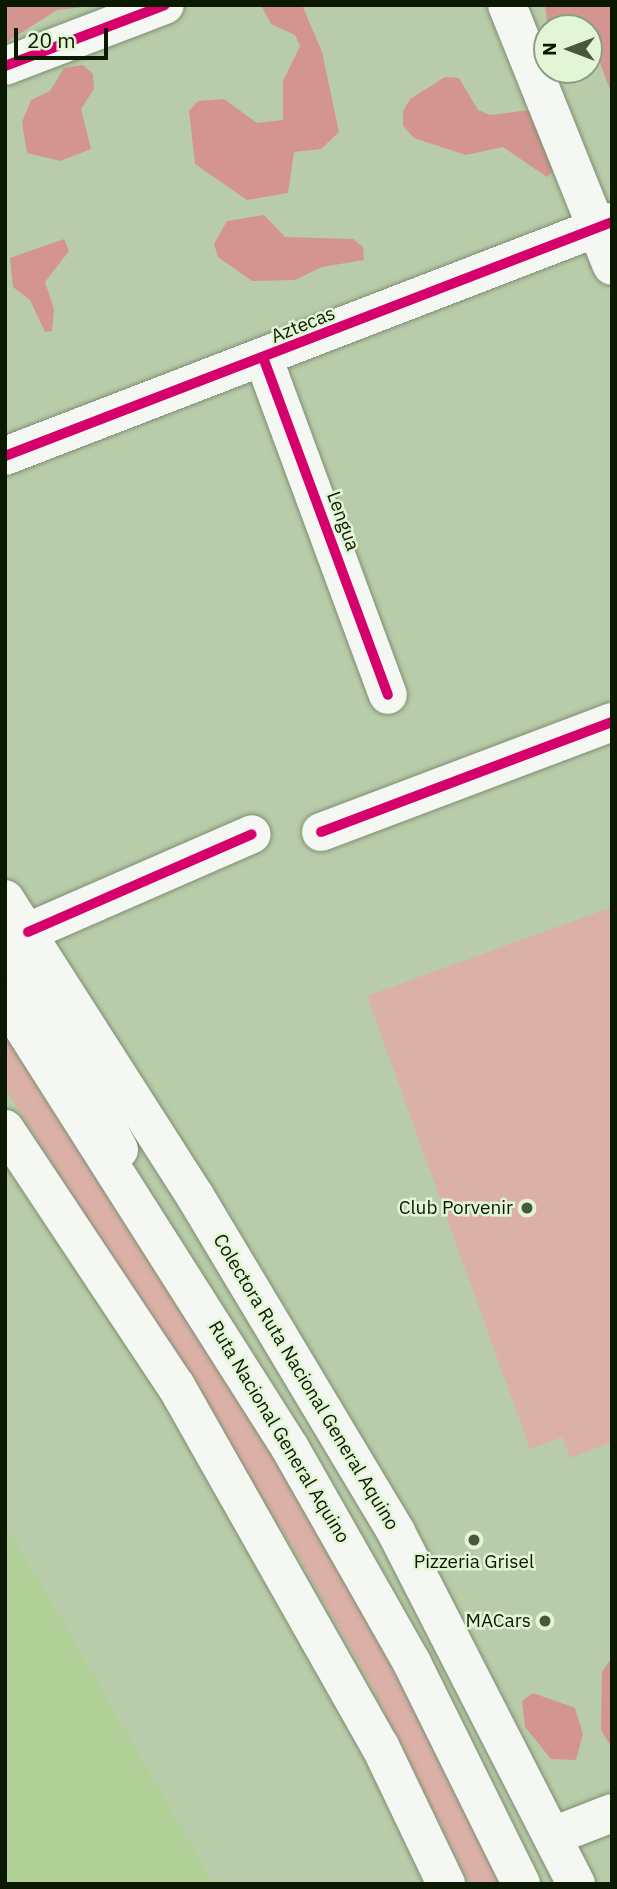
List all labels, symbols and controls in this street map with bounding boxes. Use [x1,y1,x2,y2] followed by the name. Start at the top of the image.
[18,14,112,58] scale bar
[533,14,603,84] north arrow
[27,26,76,54] text: 20 m
[537,42,561,56] text: N
[268,302,338,348] street label: Aztecas
[322,488,364,554] street label: Lengua
[399,1197,513,1219] place label: Club Porvenir
[519,1200,535,1216] marker: Club Porvenir
[208,1230,404,1534] street label: Colectora Ruta Nacional General Aquino
[204,1317,354,1547] street label: Ruta Nacional General Aquino
[466,1532,482,1548] marker: Pizzeria Grisel
[414,1551,534,1573] place label: Pizzeria Grisel
[466,1610,531,1632] place label: MACars
[537,1613,553,1629] marker: MACars

